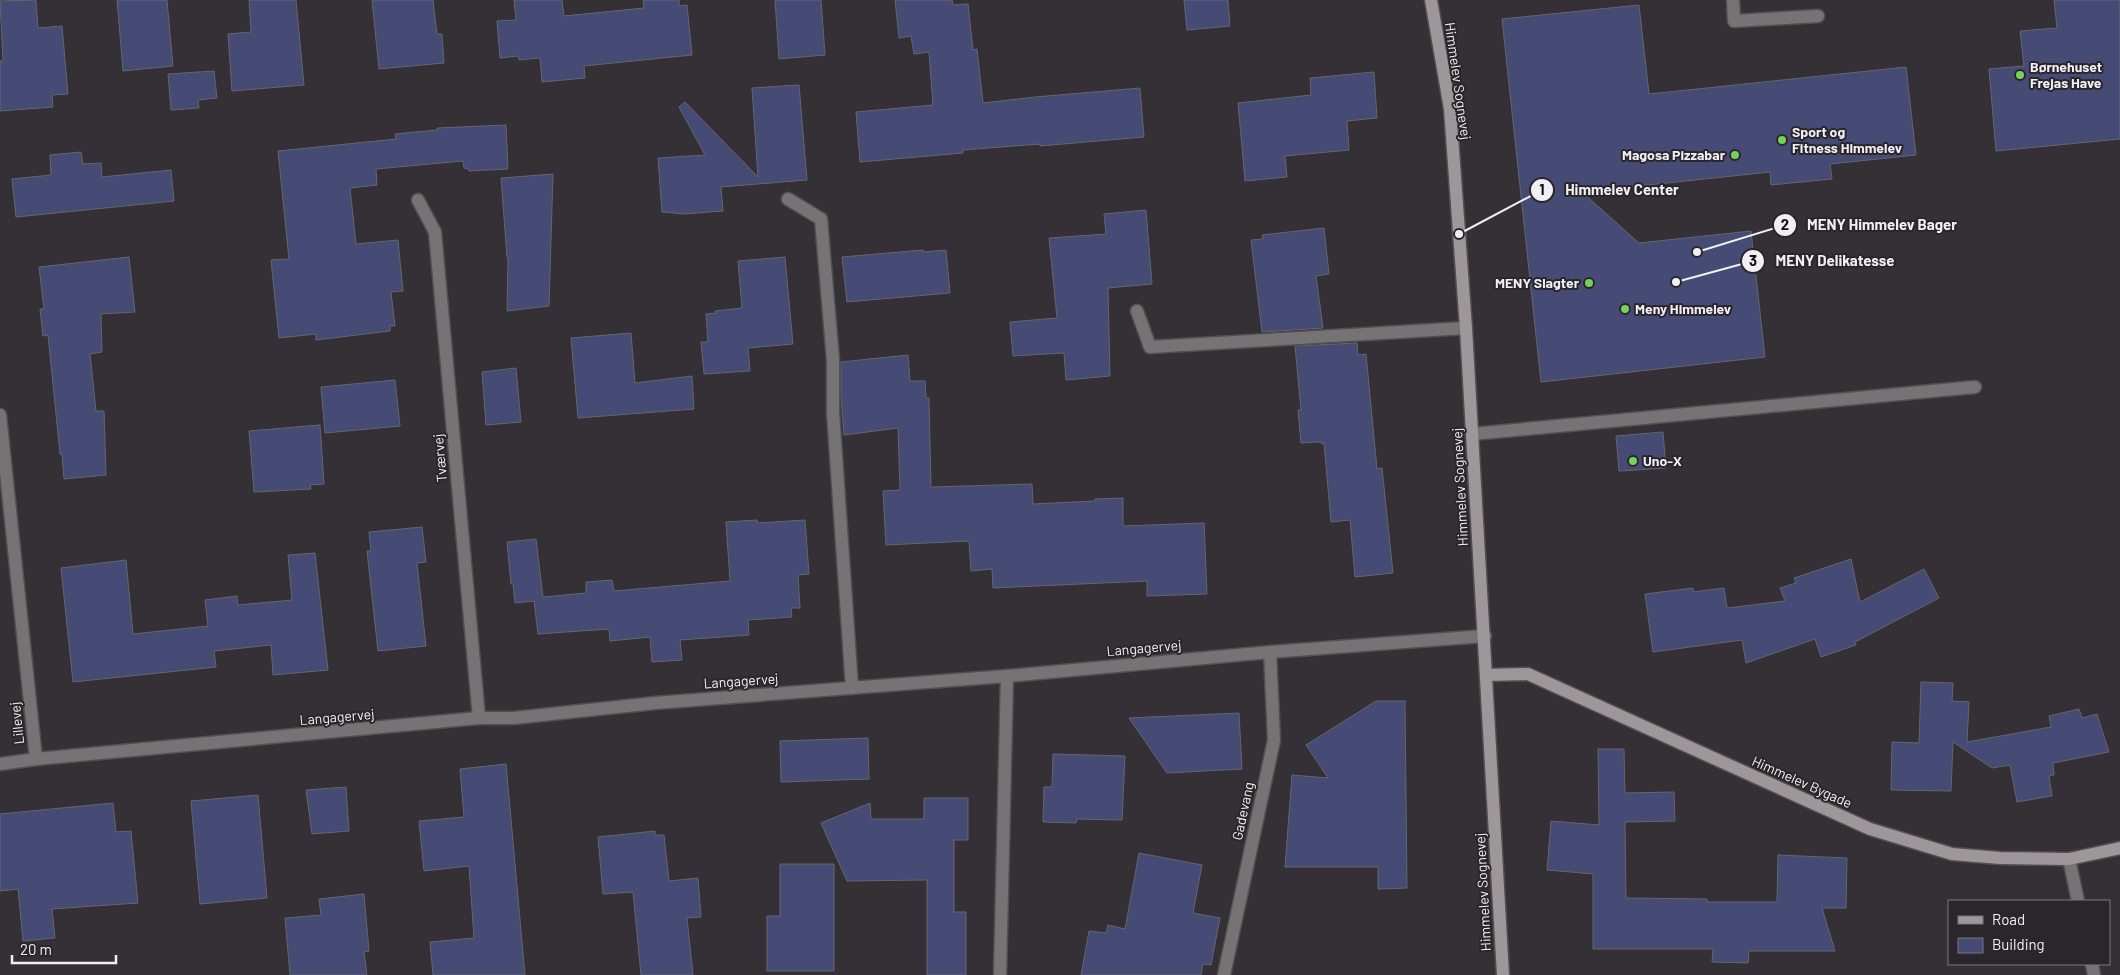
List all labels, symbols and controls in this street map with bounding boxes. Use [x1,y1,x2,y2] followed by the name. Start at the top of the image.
[1442,21,1475,141] street label: Himmelev Sognevej
[2030,58,2102,91] place label: Børnehuset Frejas Have
[2014,69,2026,81] marker: Børnehuset Frejas Have
[1792,123,1902,156] place label: Sport og Fitness Himmelev
[1776,134,1788,146] marker: Sport og Fitness Himmelev
[1622,146,1726,163] place label: Magosa Pizzabar
[1729,149,1741,161] marker: Magosa Pizzabar
[1530,175,1689,205] callout: Himmelev Center
[1539,180,1545,198] text: 1
[1565,180,1679,198] text: Himmelev Center
[1773,210,1967,240] callout: MENY Himmelev Bager
[1781,215,1789,233] text: 2
[1807,215,1957,233] text: MENY Himmelev Bager
[1741,246,1905,276] callout: MENY Delikatesse
[1749,251,1757,269] text: 3
[1776,251,1894,269] text: MENY Delikatesse
[1495,274,1580,291] place label: MENY Slagter
[1583,277,1595,289] marker: MENY Slagter
[1635,300,1731,317] place label: Meny Himmelev
[1619,303,1631,315] marker: Meny Himmelev
[1448,427,1471,547] street label: Himmelev Sognevej
[429,433,450,483] street label: Tværvej
[1643,452,1682,469] place label: Uno-X
[1627,455,1639,467] marker: Uno-X
[1106,636,1182,659] street label: Langagervej
[703,669,779,692] street label: Langagervej
[6,701,27,745] street label: Lillevej
[299,705,375,728] street label: Langagervej
[1750,752,1855,811] street label: Himmelev Bygade
[1228,780,1257,842] street label: Gadevang
[1471,832,1494,952] street label: Himmelev Sognevej
[1948,900,2110,965] legend
[1992,910,2025,928] text: Road
[12,932,116,964] scale bar
[1992,935,2045,953] text: Building
[20,940,52,958] text: 20 m

